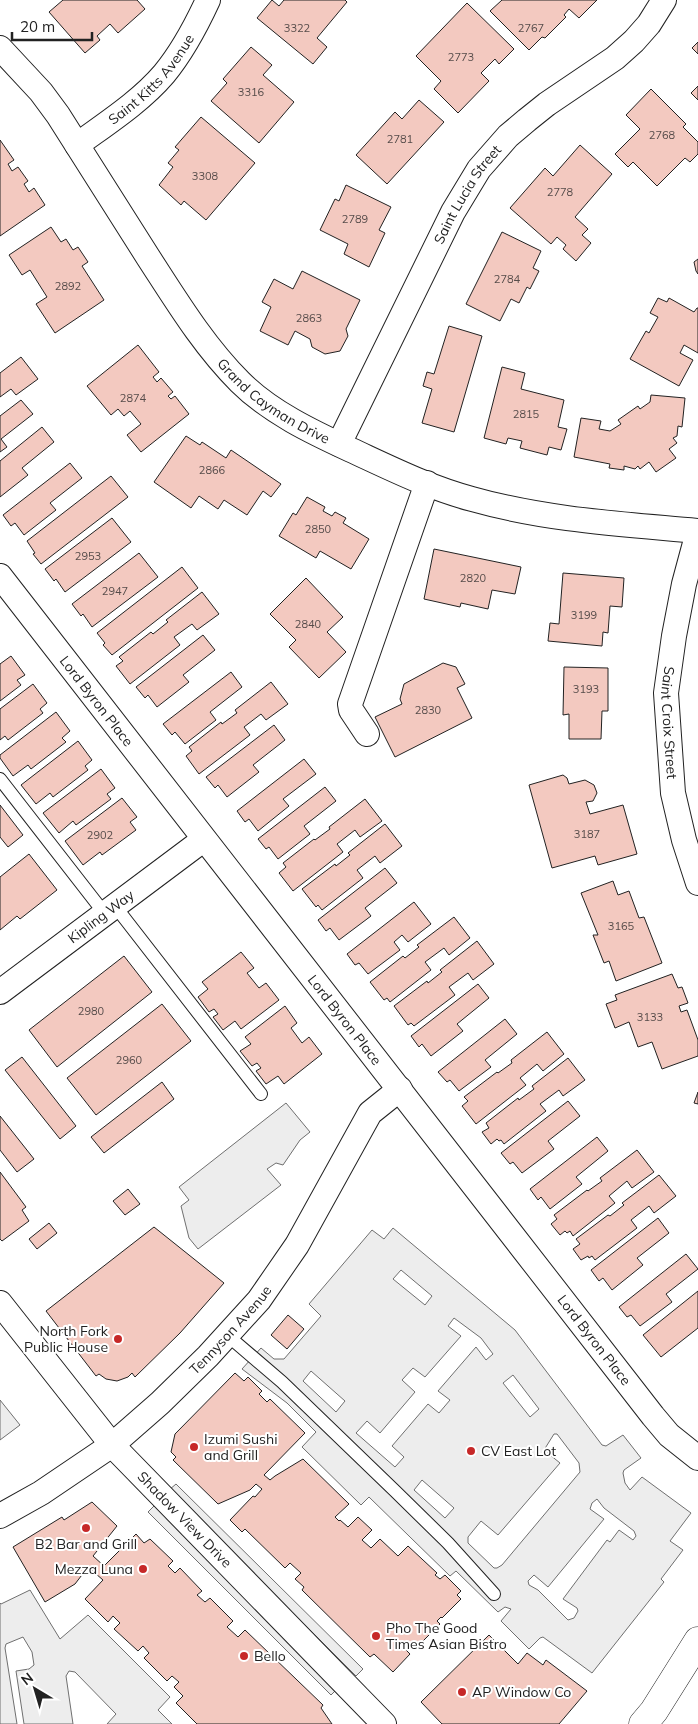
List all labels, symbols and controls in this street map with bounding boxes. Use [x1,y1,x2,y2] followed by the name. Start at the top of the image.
[12,10,92,42] scale bar
[20,17,55,36] text: 20 m
[284,21,311,35] house number: 3322
[518,21,544,35] house number: 2767
[105,31,198,128] street label: Saint Kitts Avenue
[448,50,474,64] house number: 2773
[238,85,265,99] house number: 3316
[649,128,676,142] house number: 2768
[387,132,413,146] house number: 2781
[430,141,505,247] street label: Saint Lucia Street
[192,169,219,183] house number: 3308
[547,185,574,199] house number: 2778
[342,212,368,226] house number: 2789
[494,272,521,286] house number: 2784
[55,279,82,293] house number: 2892
[296,311,322,325] house number: 2863
[213,355,333,448] street label: Grand Cayman Drive
[120,391,147,405] house number: 2874
[513,407,540,421] house number: 2815
[199,463,226,477] house number: 2866
[305,522,332,536] house number: 2850
[75,549,101,563] house number: 2953
[460,571,487,585] house number: 2820
[102,584,128,598] house number: 2947
[571,608,597,622] house number: 3199
[295,617,322,631] house number: 2840
[56,652,137,750] street label: Lord Byron Place
[657,665,681,780] street label: Saint Croix Street
[573,682,599,696] house number: 3193
[415,703,442,717] house number: 2830
[574,827,600,841] house number: 3187
[87,828,114,842] house number: 2902
[64,886,138,947] street label: Kipling Way
[608,919,635,933] house number: 3165
[304,971,386,1069] street label: Lord Byron Place
[78,1004,105,1018] house number: 2980
[637,1010,663,1024] house number: 3133
[116,1053,143,1067] house number: 2960
[185,1282,275,1378] street label: Tennyson Avenue
[553,1291,635,1389] street label: Lord Byron Place
[24,1322,109,1356] place label: North Fork Public House
[112,1333,124,1345] marker: North Fork Public House
[204,1430,278,1464] place label: Izumi Sushi and Grill
[188,1441,200,1453] marker: Izumi Sushi and Grill
[481,1442,556,1460] place label: CV East Lot
[465,1445,477,1457] marker: CV East Lot
[134,1468,236,1572] street label: Shadow View Drive
[80,1522,92,1534] marker: B2 Bar and Grill
[35,1535,137,1553] place label: B2 Bar and Grill
[55,1560,133,1578] place label: Mezza Luna
[137,1563,149,1575] marker: Mezza Luna
[386,1619,507,1653] place label: Pho The Good Times Asian Bistro
[370,1630,382,1642] marker: Pho The Good Times Asian Bistro
[254,1647,286,1665] place label: Bello
[238,1650,250,1662] marker: Bello
[10,1664,60,1714] north arrow
[17,1668,37,1689] text: N
[472,1683,571,1701] place label: AP Window Co
[456,1686,468,1698] marker: AP Window Co

